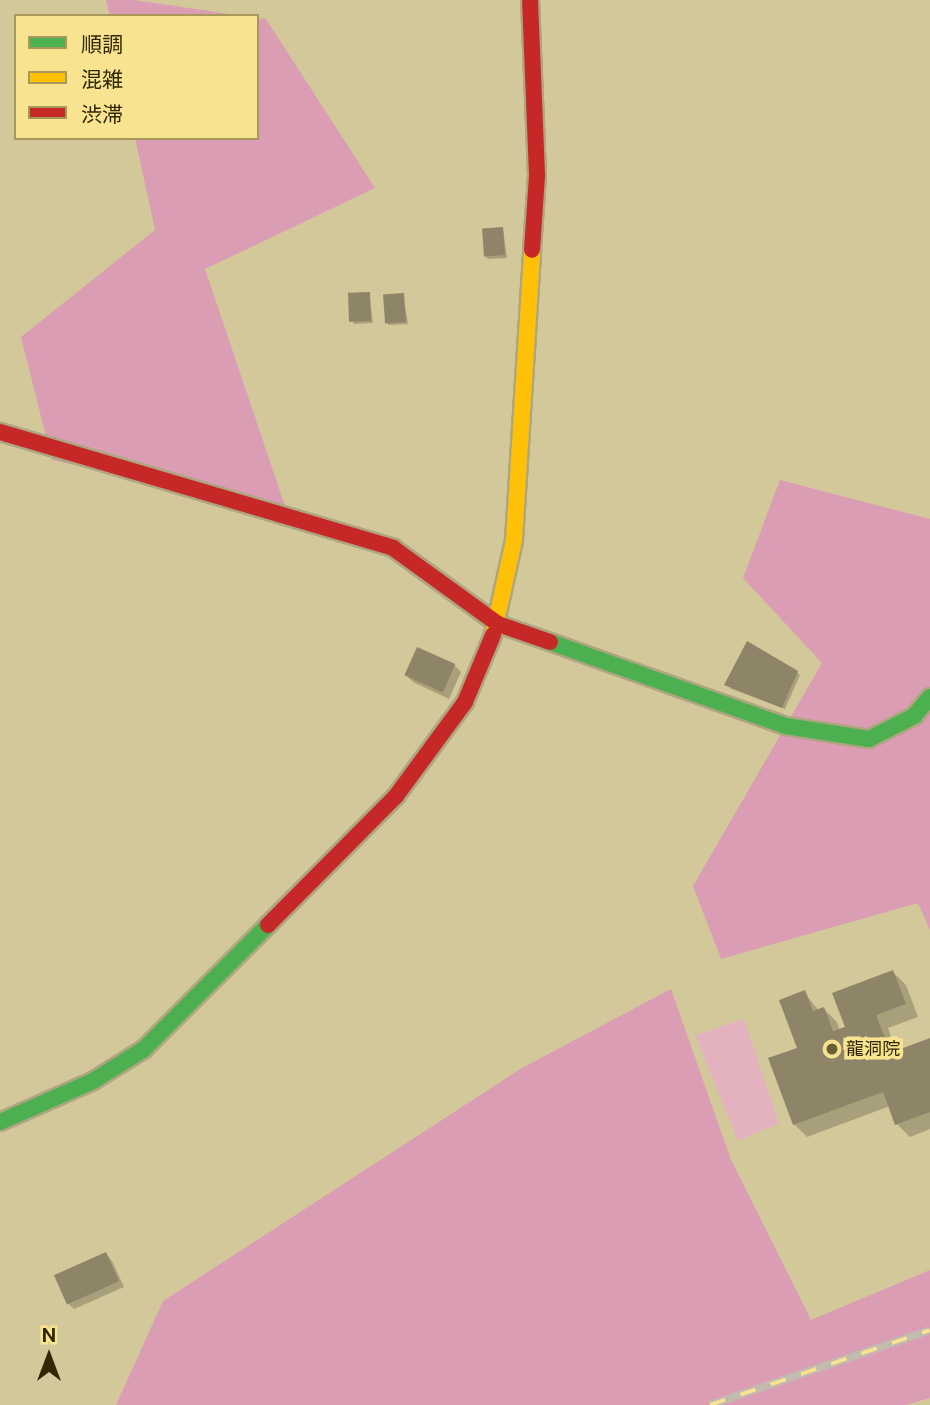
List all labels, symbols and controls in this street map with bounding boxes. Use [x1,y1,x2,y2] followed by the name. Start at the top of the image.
[14,14,259,140] legend
[81,32,123,57] text: 順調
[81,67,123,92] text: 混雑
[81,102,123,127] text: 渋滞
[846,1038,900,1060] place label: 龍洞院
[824,1041,840,1057] marker: 龍洞院
[14,1321,84,1391] north arrow
[42,1324,56,1346] text: N

